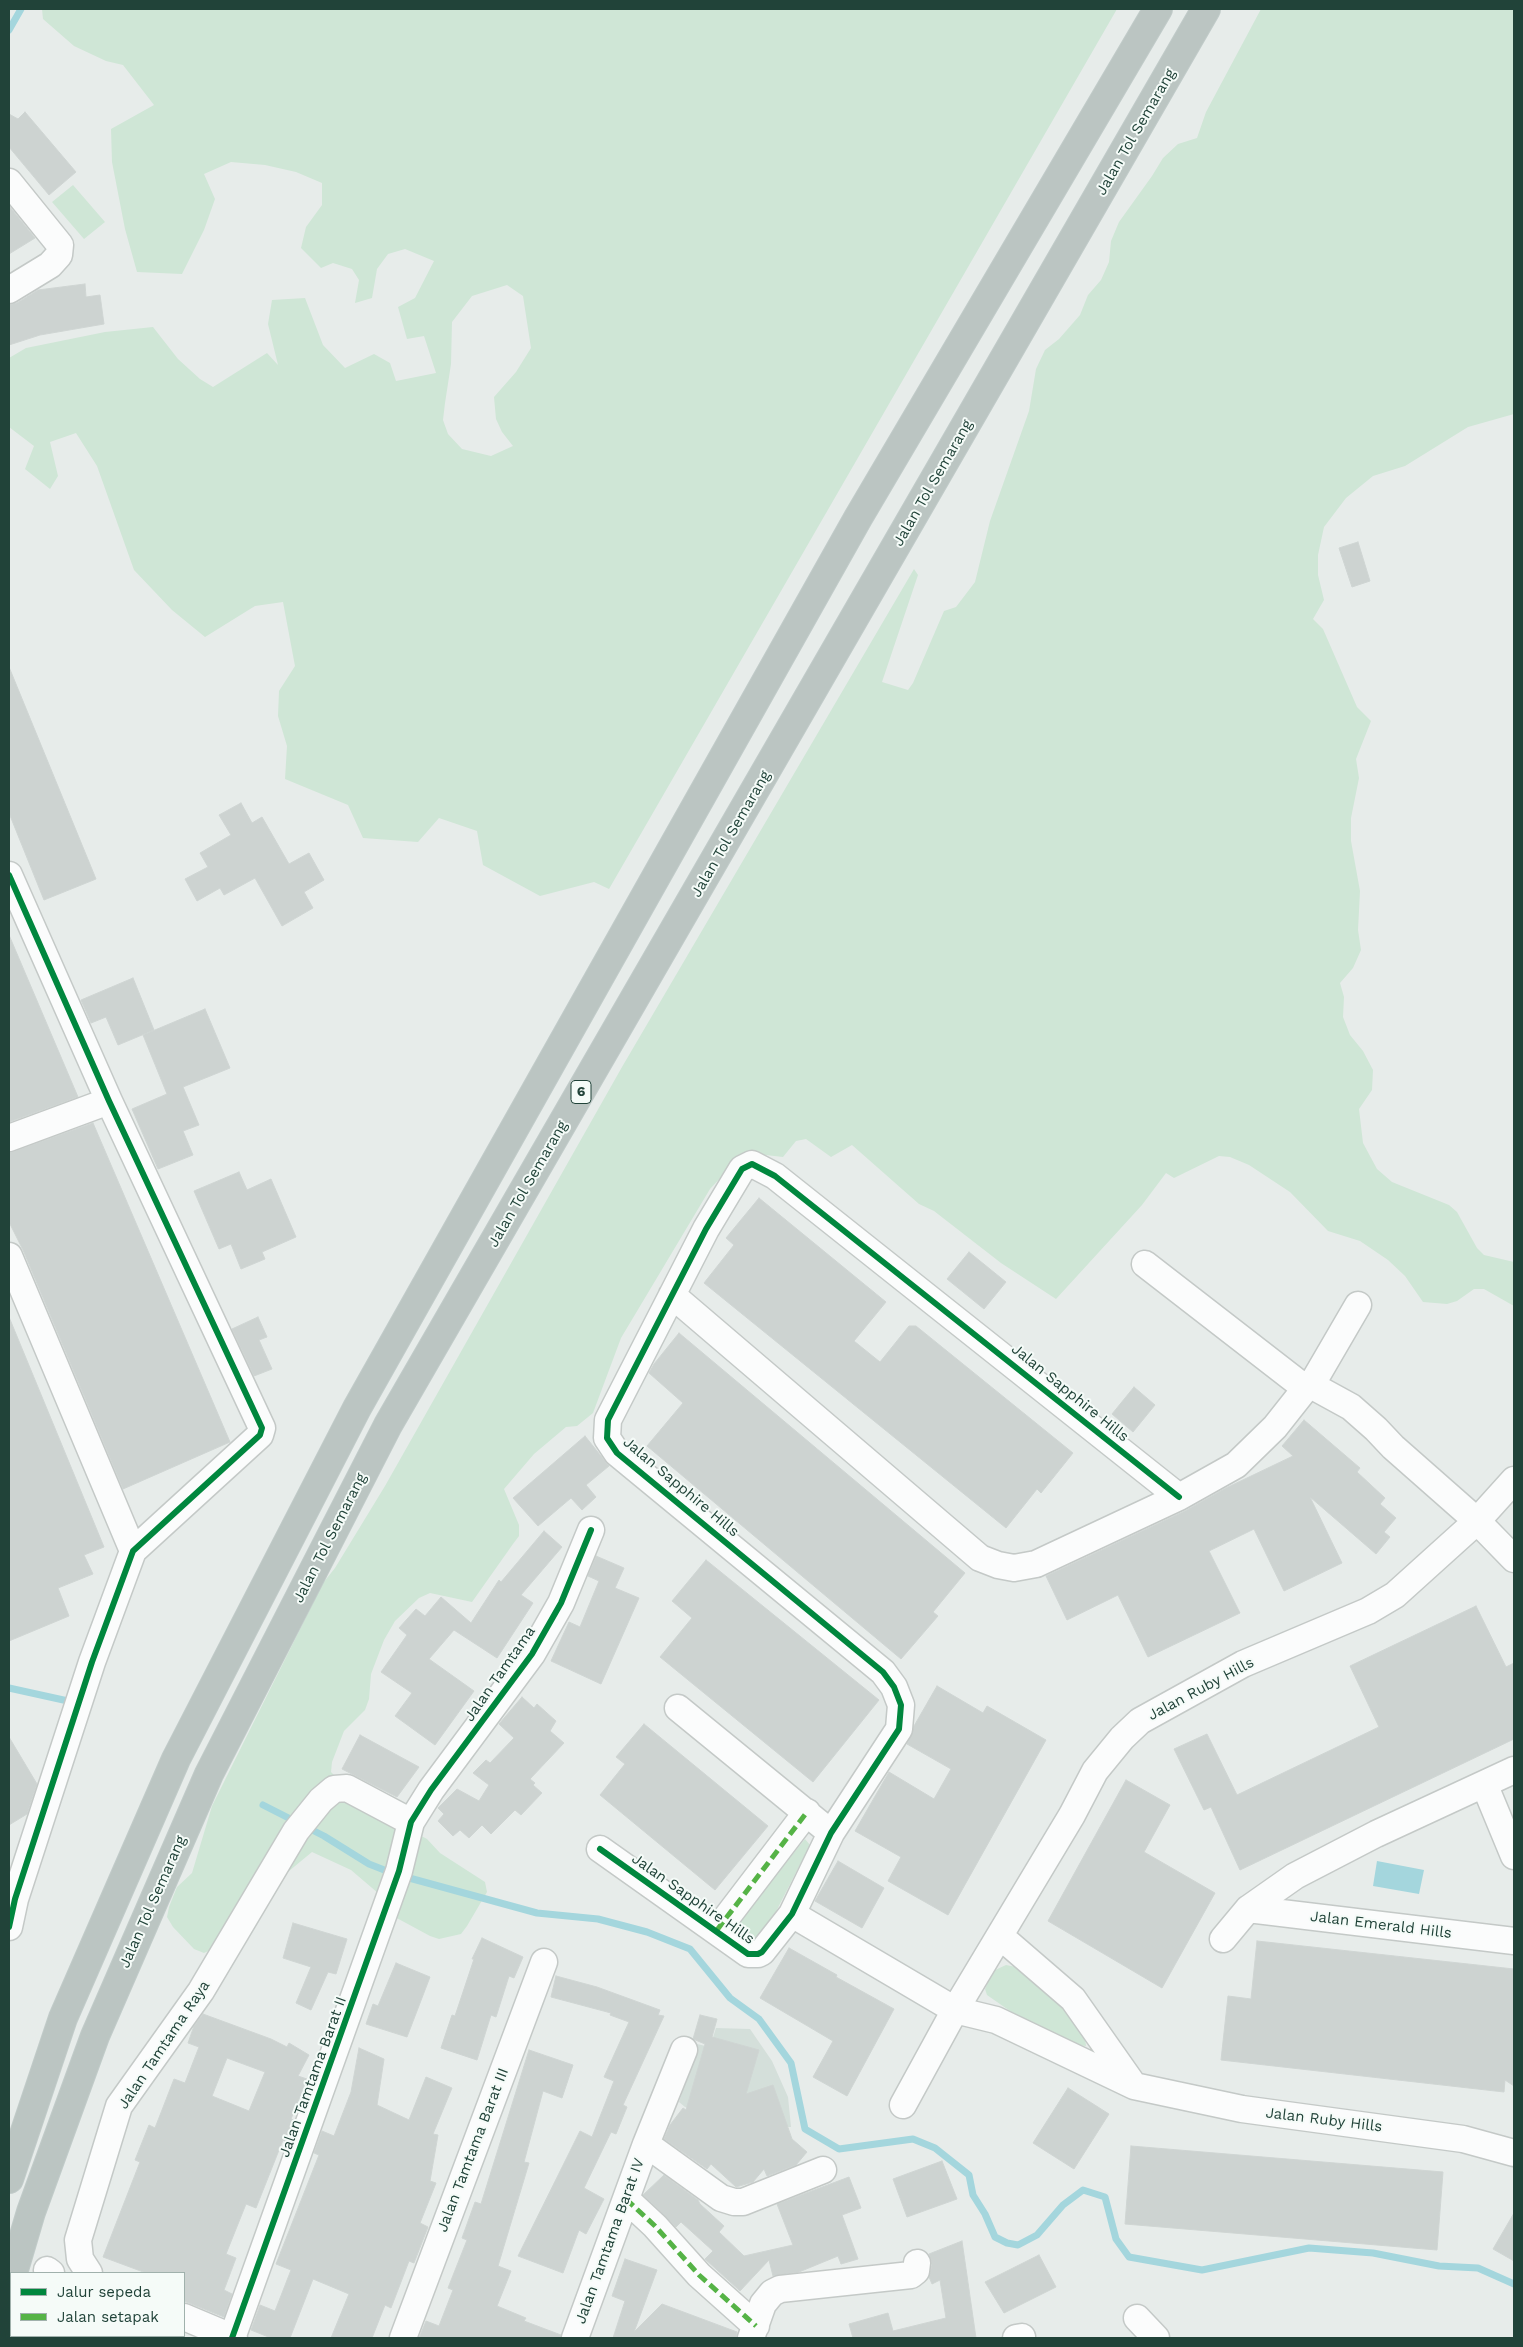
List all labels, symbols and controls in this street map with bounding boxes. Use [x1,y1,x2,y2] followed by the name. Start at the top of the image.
[1092,66,1180,198] street label: Jalan Tol Semarang
[889,417,977,549] street label: Jalan Tol Semarang
[687,768,775,900] street label: Jalan Tol Semarang
[571,1080,591,1104] road number: 6
[484,1118,572,1250] street label: Jalan Tol Semarang
[1008,1340,1132,1446] street label: Jalan Sapphire Hills
[619,1433,743,1541] street label: Jalan Sapphire Hills
[290,1470,370,1606] street label: Jalan Tol Semarang
[461,1623,539,1725] street label: Jalan Tamtama
[1145,1654,1257,1724] street label: Jalan Ruby Hills
[116,1833,190,1971] street label: Jalan Tol Semarang
[628,1850,758,1948] street label: Jalan Sapphire Hills
[1309,1907,1453,1943] street label: Jalan Emerald Hills
[114,1977,214,2113] street label: Jalan Tamtama Raya
[276,1994,350,2160] street label: Jalan Tamtama Barat II
[433,2065,513,2235] street label: Jalan Tamtama Barat III
[1265,2104,1383,2136] street label: Jalan Ruby Hills
[572,2156,648,2326] street label: Jalan Tamtama Barat IV
[10,2272,185,2337] legend
[57,2283,151,2301] text: Jalur sepeda
[57,2308,159,2326] text: Jalan setapak

